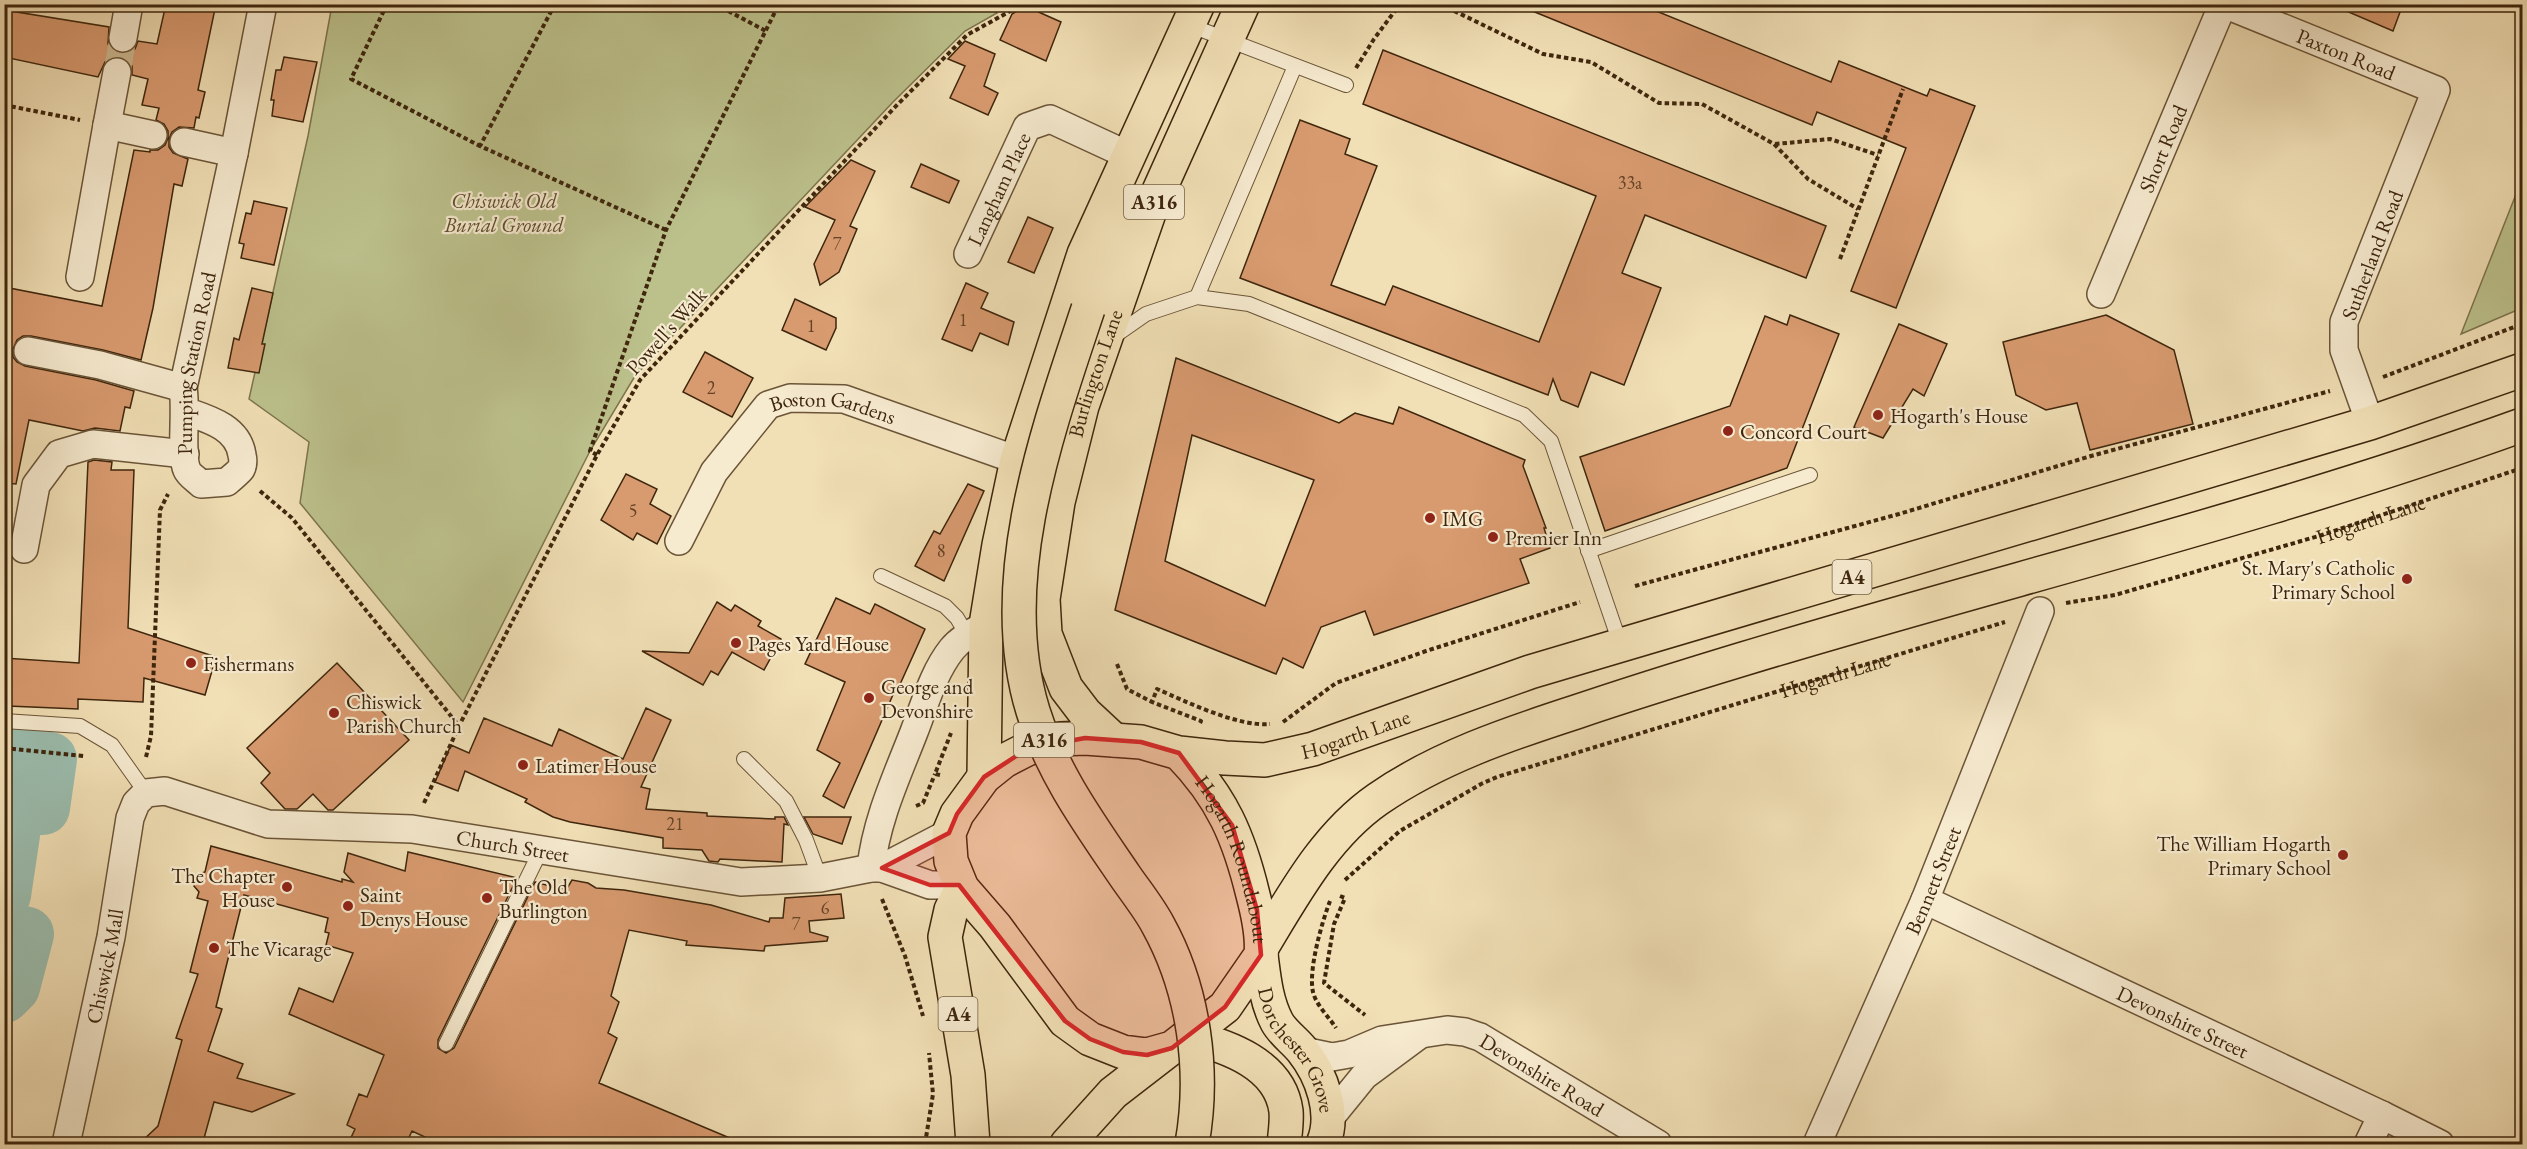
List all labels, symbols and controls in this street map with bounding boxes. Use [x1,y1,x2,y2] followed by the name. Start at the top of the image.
[2293,22,2400,86] street label: Paxton Road
[2132,100,2193,196] street label: Short Road
[960,128,1036,250] street label: Langham Place
[1618,171,1643,194] house number: 33a
[1124,185,1184,219] road number: A316
[2335,186,2409,324] street label: Sutherland Road
[443,187,564,238] park label: Chiswick Old Burial Ground
[833,232,842,255] house number: 7
[170,269,221,455] street label: Pumping Station Road
[620,281,713,380] street label: Powell's Walk
[1061,306,1128,440] street label: Burlington Lane
[959,308,967,331] house number: 1
[807,314,815,337] house number: 1
[707,376,716,399] house number: 2
[766,385,900,430] street label: Boston Gardens
[1890,402,2028,429] place label: Hogarth's House
[1871,408,1885,422] marker: Hogarth's House
[1740,418,1867,445] place label: Concord Court
[1721,424,1735,438] marker: Concord Court
[2312,488,2428,550] street label: Hogarth Lane
[629,499,637,522] house number: 5
[1442,505,1483,532] place label: IMG
[1423,511,1437,525] marker: IMG
[1505,524,1602,551] place label: Premier Inn
[1486,530,1500,544] marker: Premier Inn
[937,539,945,562] house number: 8
[2242,554,2395,605] place label: St. Mary's Catholic Primary School
[1832,560,1872,594] road number: A4
[2400,572,2414,586] marker: St. Mary's Catholic Primary School
[748,630,889,657] place label: Pages Yard House
[729,636,743,650] marker: Pages Yard House
[1777,644,1893,703] street label: Hogarth Lane
[203,650,295,677] place label: Fishermans
[184,656,198,670] marker: Fishermans
[881,673,974,724] place label: George and Devonshire
[346,688,462,739] place label: Chiswick Parish Church
[862,691,876,705] marker: George and Devonshire
[1298,702,1413,765] street label: Hogarth Lane
[327,706,341,720] marker: Chiswick Parish Church
[1014,723,1074,757] road number: A316
[535,752,657,779] place label: Latimer House
[516,758,530,772] marker: Latimer House
[1190,769,1275,944] street label: Hogarth Roundabout
[666,812,684,835] house number: 21
[1898,822,1967,938] street label: Bennett Street
[454,823,571,868] street label: Church Street
[2156,830,2331,881] place label: The William Hogarth Primary School
[2336,848,2350,862] marker: The William Hogarth Primary School
[171,862,275,913] place label: The Chapter House
[499,873,588,924] place label: The Old Burlington
[280,880,294,894] marker: The Chapter House
[360,881,468,932] place label: Saint Denys House
[480,891,494,905] marker: The Old Burlington
[821,896,830,919] house number: 6
[341,899,355,913] marker: Saint Denys House
[79,907,129,1026] street label: Chiswick Mall
[792,912,801,935] house number: 7
[226,935,331,962] place label: The Vicarage
[207,941,221,955] marker: The Vicarage
[2113,979,2254,1064] street label: Devonshire Street
[1252,984,1341,1114] street label: Dorchester Grove
[938,997,978,1031] road number: A4
[1475,1027,1610,1122] street label: Devonshire Road

